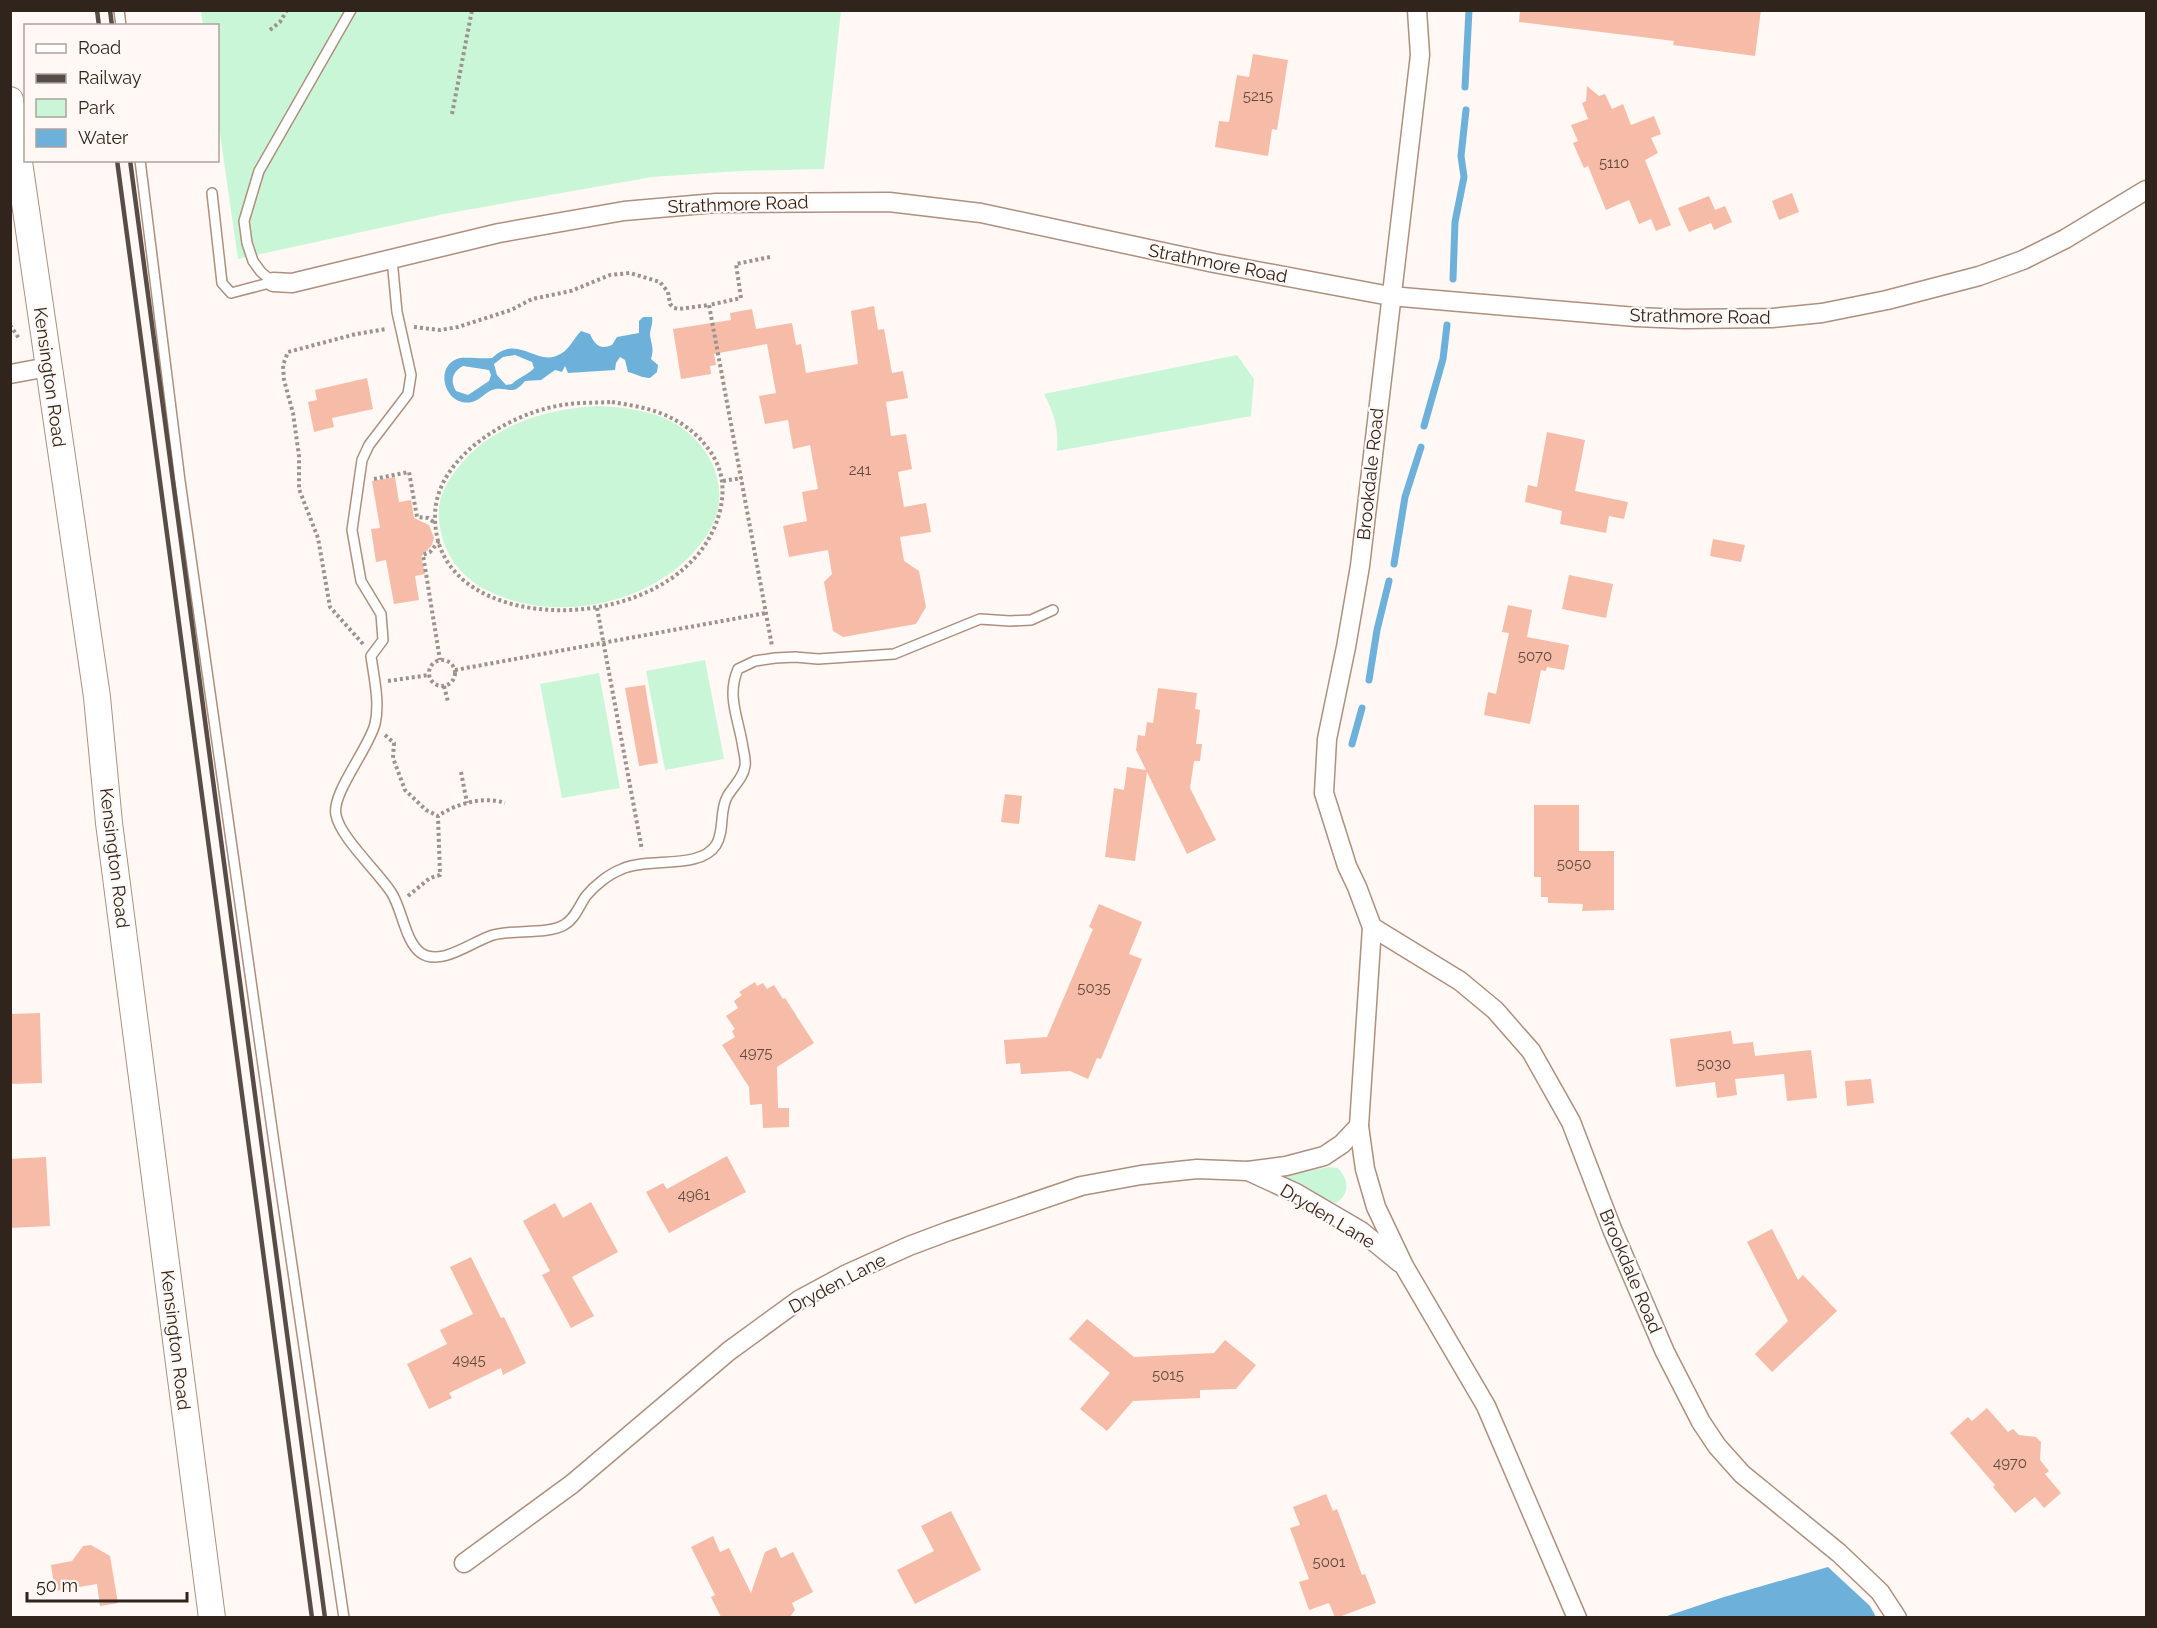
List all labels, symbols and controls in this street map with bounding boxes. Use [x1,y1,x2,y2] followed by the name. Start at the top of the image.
[24,24,219,162] legend
[78,37,121,58] text: Road
[78,67,142,88] text: Railway
[1243,87,1273,105] house number: 5215
[78,97,115,118] text: Park
[78,127,129,148] text: Water
[1599,154,1629,172] house number: 5110
[667,191,809,217] street label: Strathmore Road
[1147,239,1289,287] street label: Strathmore Road
[1629,304,1771,328] street label: Strathmore Road
[30,306,70,448] street label: Kensington Road
[1353,407,1387,541] street label: Brookdale Road
[849,461,872,479] house number: 241
[1518,647,1552,665] house number: 5070
[96,787,134,929] street label: Kensington Road
[1557,855,1591,873] house number: 5050
[1077,979,1111,997] house number: 5035
[740,1044,772,1062] house number: 4975
[1697,1055,1731,1073] house number: 5030
[1277,1179,1380,1253] street label: Dryden Lane
[678,1186,711,1204] house number: 4961
[1595,1206,1667,1336] street label: Brookdale Road
[785,1248,889,1317] street label: Dryden Lane
[157,1269,195,1411] street label: Kensington Road
[452,1351,486,1369] house number: 4945
[1152,1366,1184,1384] house number: 5015
[1993,1454,2027,1472] house number: 4970
[1313,1553,1346,1571] house number: 5001
[27,1565,188,1603] scale bar
[36,1575,78,1596] text: 50 m

